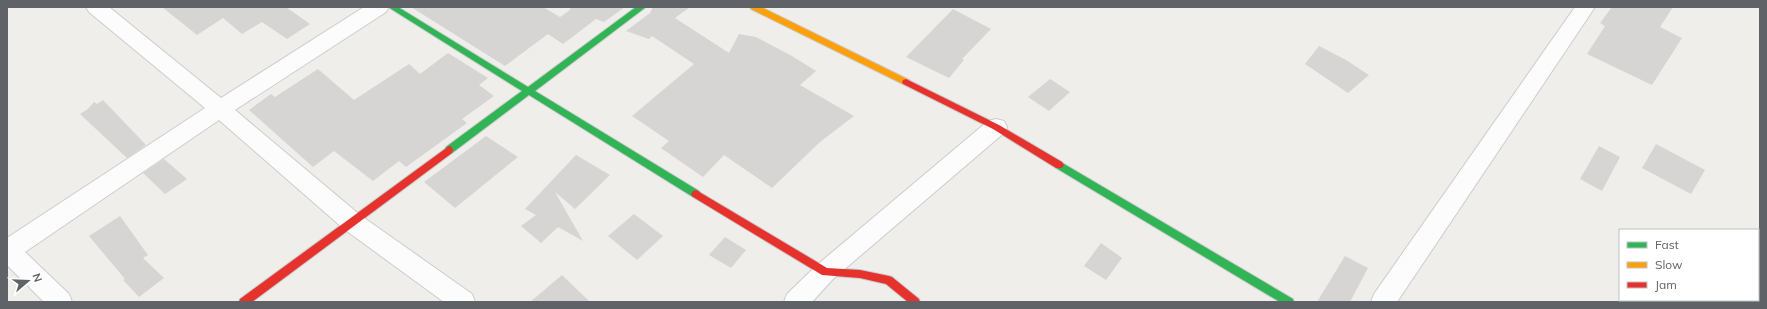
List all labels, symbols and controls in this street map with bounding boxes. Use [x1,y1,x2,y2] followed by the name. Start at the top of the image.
[1619,229,1759,301] legend
[1655,237,1679,252] text: Fast
[1655,257,1683,272] text: Slow
[8,261,48,301] north arrow
[29,272,45,284] text: N
[1655,277,1677,292] text: Jam

